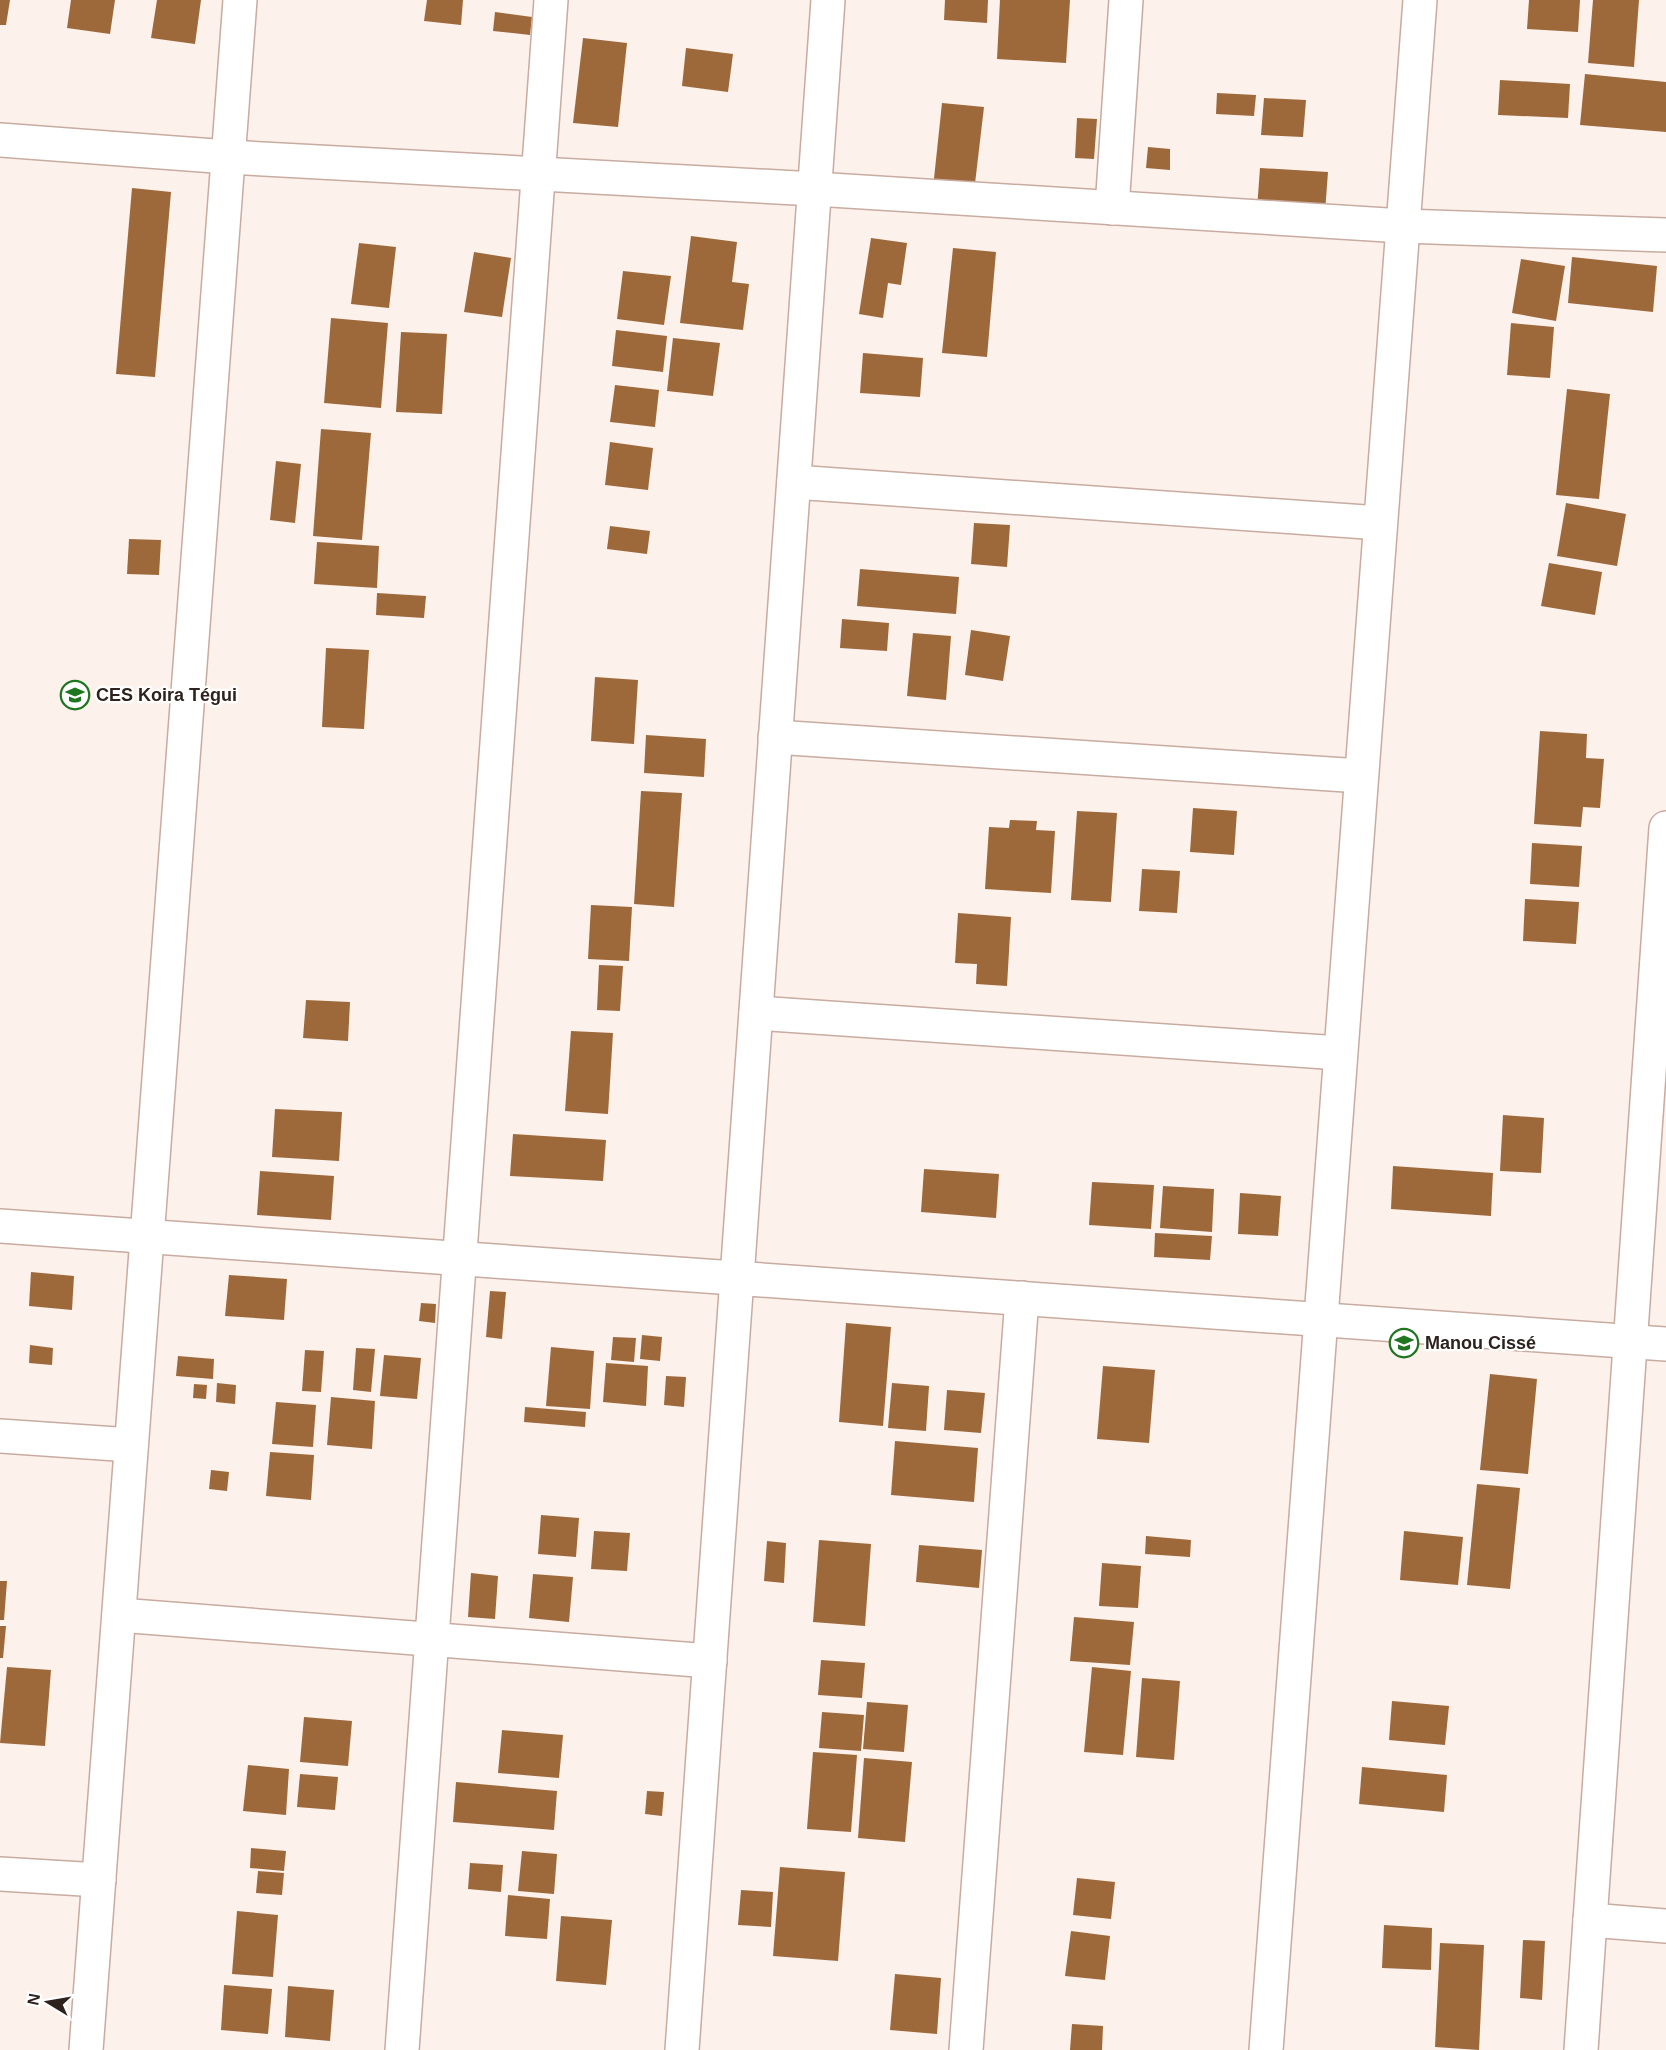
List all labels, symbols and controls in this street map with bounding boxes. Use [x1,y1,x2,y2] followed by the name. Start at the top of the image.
[59,679,91,711] school or university icon: CES Koira Tégui
[96,685,237,705] place label: CES Koira Tégui
[1388,1327,1420,1359] school or university icon: Manou Cissé
[1425,1333,1536,1353] place label: Manou Cissé
[18,1972,78,2032] north arrow
[24,1992,43,2007] text: N

